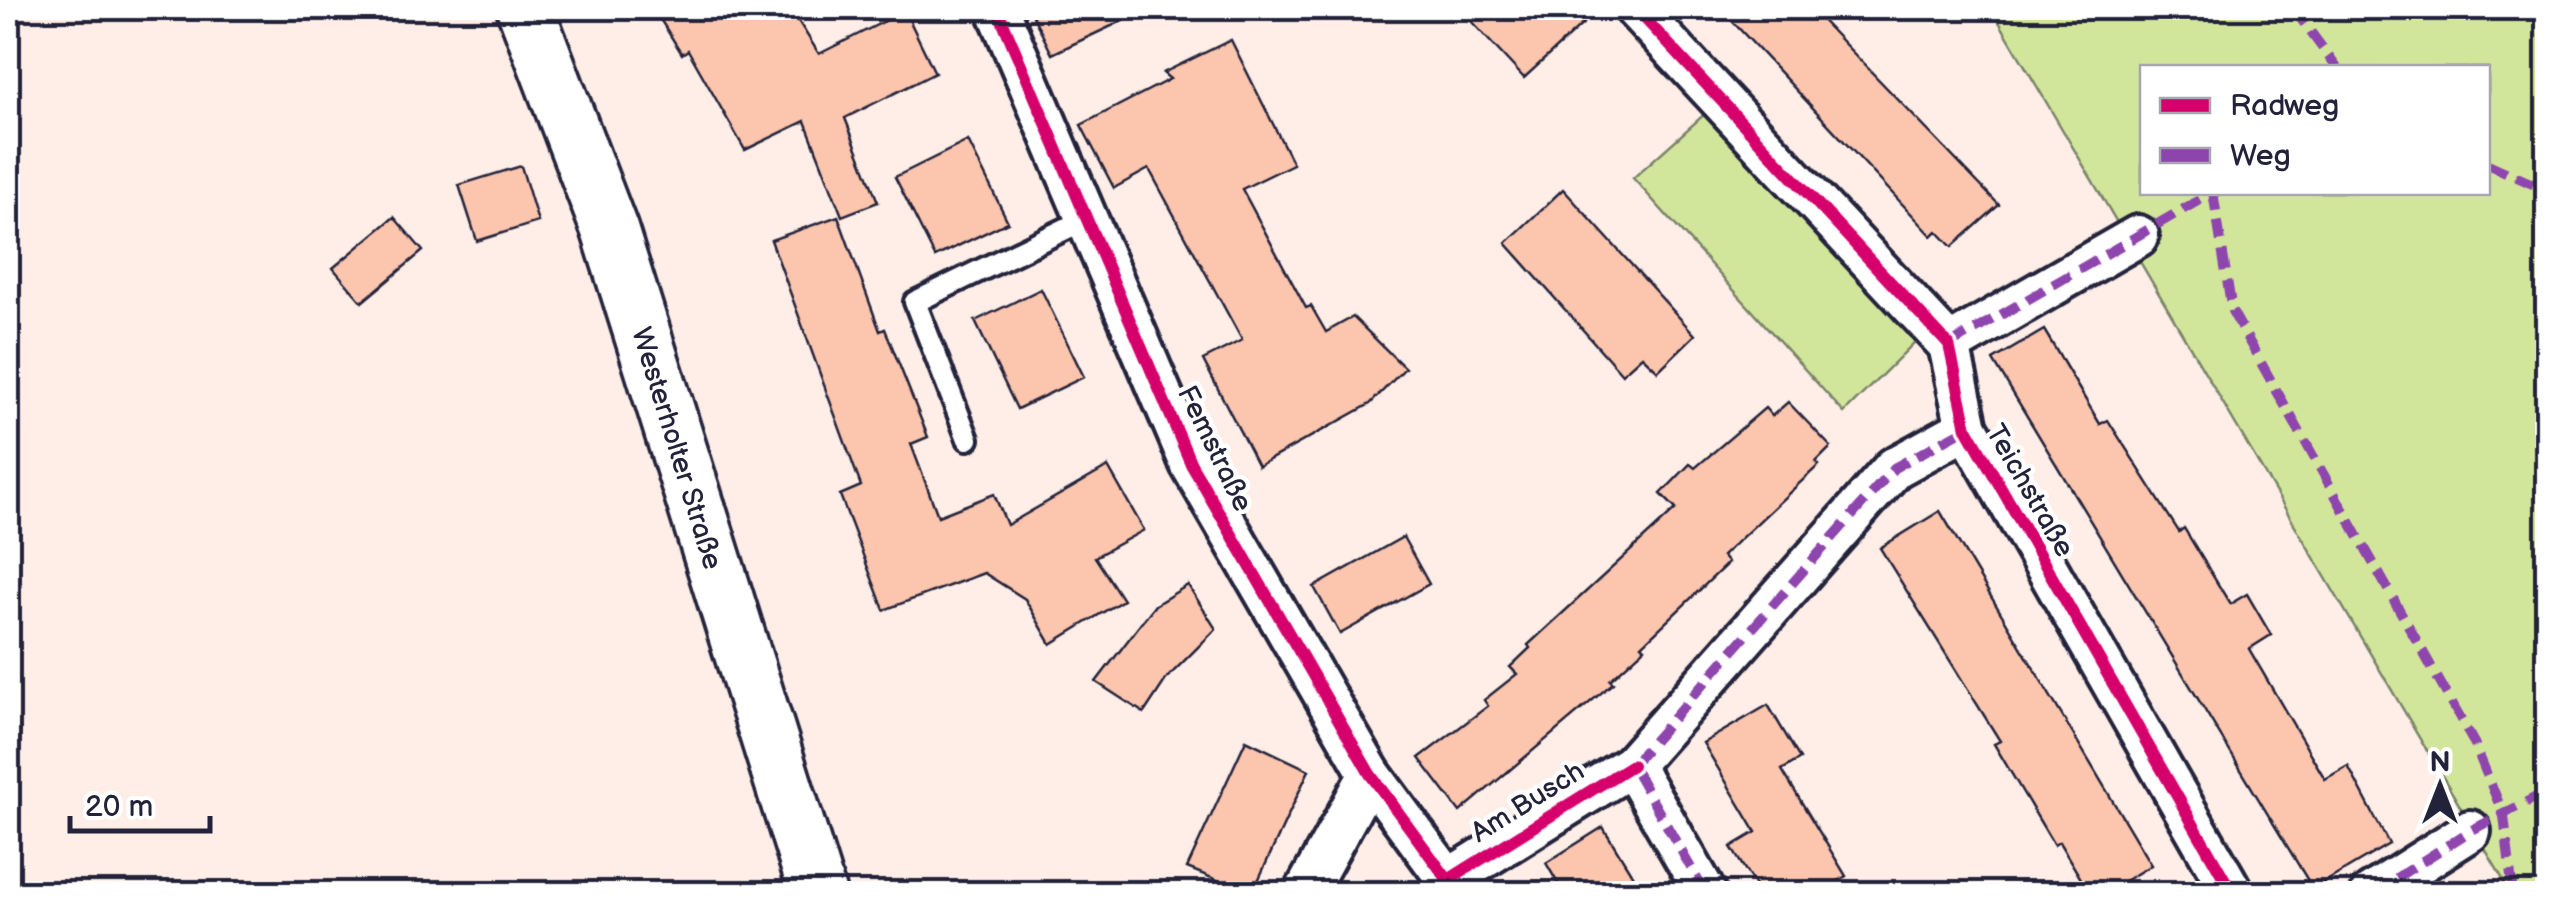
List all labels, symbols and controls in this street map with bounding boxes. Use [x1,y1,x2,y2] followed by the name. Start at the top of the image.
[2140,65,2490,195] legend
[2230,88,2339,124] text: Radweg
[2230,138,2291,174] text: Weg
[624,324,729,573] street label: Westerholter Straße
[1170,380,1259,517] street label: Femstraße
[1979,419,2081,563] street label: Teichstraße
[2390,736,2490,836] north arrow
[2429,746,2451,779] text: N
[1465,755,1590,850] street label: Am Busch
[70,771,210,833] scale bar
[85,789,153,825] text: 20 m

